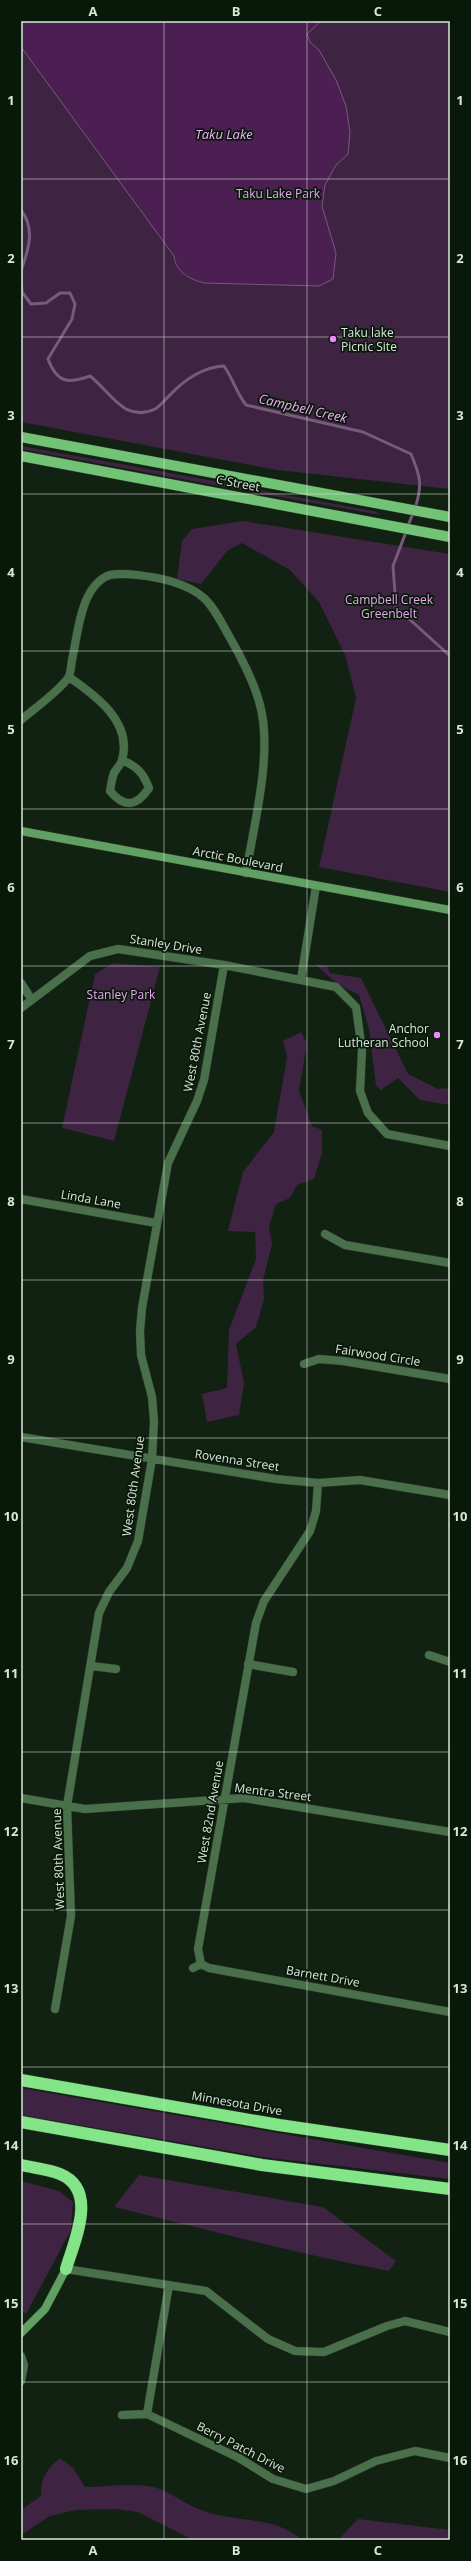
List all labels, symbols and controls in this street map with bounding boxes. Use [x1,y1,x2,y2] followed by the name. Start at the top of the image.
[89,2,98,20] text: A
[232,2,241,20] text: B
[374,2,382,20] text: C
[7,91,15,109] text: 1
[456,91,464,109] text: 1
[195,125,253,143] water label: Taku Lake
[236,185,321,202] park label: Taku Lake Park
[7,249,15,267] text: 2
[456,249,464,267] text: 2
[341,324,397,355] place label: Taku lake Picnic Site
[328,334,338,344] marker: Taku lake Picnic Site
[257,389,349,427] water label: Campbell Creek
[7,406,15,424] text: 3
[456,406,464,424] text: 3
[215,470,261,496] street label: C Street
[7,563,15,581] text: 4
[456,563,464,581] text: 4
[345,591,434,622] park label: Campbell Creek Greenbelt
[7,720,15,738] text: 5
[456,720,464,738] text: 5
[192,842,284,876] street label: Arctic Boulevard
[7,878,15,896] text: 6
[456,878,464,896] text: 6
[129,930,204,958] street label: Stanley Drive
[87,986,156,1003] park label: Stanley Park
[179,990,215,1093] street label: West 80th Avenue
[338,1020,429,1051] place label: Anchor Lutheran School
[432,1030,442,1040] marker: Anchor Lutheran School
[7,1035,15,1053] text: 7
[456,1035,464,1053] text: 7
[60,1185,123,1213] street label: Linda Lane
[7,1192,15,1210] text: 8
[456,1192,464,1210] text: 8
[334,1340,422,1370] street label: Fairwood Circle
[7,1350,15,1368] text: 9
[456,1350,464,1368] text: 9
[118,1434,148,1537] street label: West 80th Avenue
[194,1445,280,1475] street label: Rovenna Street
[4,1507,18,1525] text: 10
[453,1507,467,1525] text: 10
[4,1664,18,1682] text: 11
[453,1664,467,1682] text: 11
[193,1759,227,1865] street label: West 82nd Avenue
[234,1779,312,1805] street label: Mentra Street
[48,1808,68,1910] street label: West 80th Avenue
[4,1822,19,1840] text: 12
[453,1822,468,1840] text: 12
[285,1961,361,1991] street label: Barnett Drive
[4,1979,18,1997] text: 13
[453,1979,467,1997] text: 13
[190,2087,284,2119] street label: Minnesota Drive
[4,2136,19,2154] text: 14
[453,2136,468,2154] text: 14
[4,2294,18,2312] text: 15
[453,2294,467,2312] text: 15
[194,2417,288,2477] street label: Berry Patch Drive
[4,2451,19,2469] text: 16
[453,2451,468,2469] text: 16
[89,2541,98,2559] text: A
[232,2541,241,2559] text: B
[374,2541,382,2559] text: C

